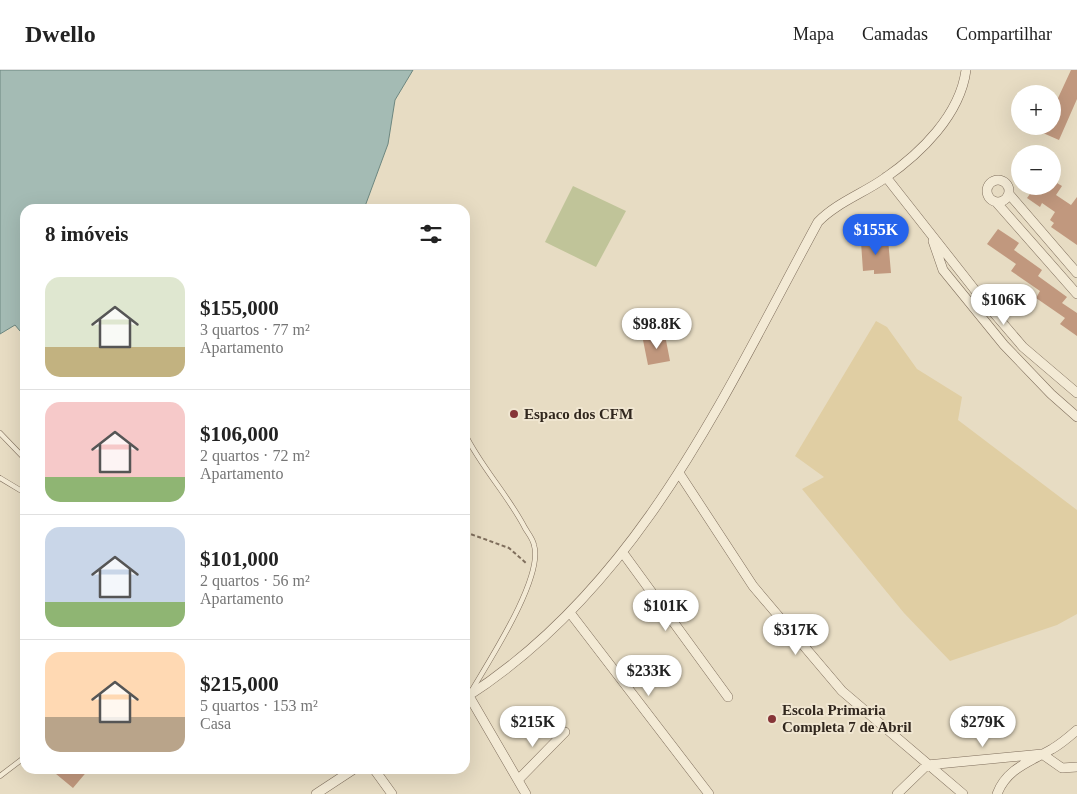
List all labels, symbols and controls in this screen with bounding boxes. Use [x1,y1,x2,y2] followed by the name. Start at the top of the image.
[25,21,96,47] text: Dwello
[793,24,834,44] text: Mapa
[862,24,928,44] text: Camadas
[956,24,1052,44] text: Compartilhar
[1011,85,1061,195] map controls
[1011,85,1061,135] button: +
[1011,145,1061,195] button: −
[841,214,911,256] pin: $155K
[417,220,445,248] icon: filters
[854,221,898,238] text: $155K
[45,222,128,246] text: 8 imóveis
[969,284,1039,326] pin: $106K
[982,291,1026,308] text: $106K
[200,296,279,320] text: $155,000
[85,297,145,357] icon: home
[616,308,698,350] pin: $98.8K
[633,315,681,332] text: $98.8K
[200,321,310,338] text: 3 quartos · 77 m²
[200,339,284,356] text: Apartamento
[524,406,633,422] place label: Espaco dos CFM
[508,408,520,420] marker: Espaco dos CFM
[85,422,145,482] icon: home
[200,422,279,446] text: $106,000
[200,447,310,464] text: 2 quartos · 72 m²
[200,465,284,482] text: Apartamento
[85,547,145,607] icon: home
[200,547,279,571] text: $101,000
[200,572,310,589] text: 2 quartos · 56 m²
[200,590,284,607] text: Apartamento
[631,590,701,632] pin: $101K
[644,597,688,614] text: $101K
[761,614,831,656] pin: $317K
[774,621,818,638] text: $317K
[614,654,684,697] pin: $233K
[627,662,671,679] text: $233K
[85,672,145,732] icon: home
[200,672,279,696] text: $215,000
[200,697,318,714] text: 5 quartos · 153 m²
[782,702,912,735] place label: Escola Primaria Completa 7 de Abril
[498,706,568,748] pin: $215K
[948,706,1018,748] pin: $279K
[511,713,555,730] text: $215K
[766,713,778,725] marker: Escola Primaria Completa 7 de Abril
[961,713,1005,730] text: $279K
[200,715,231,732] text: Casa

